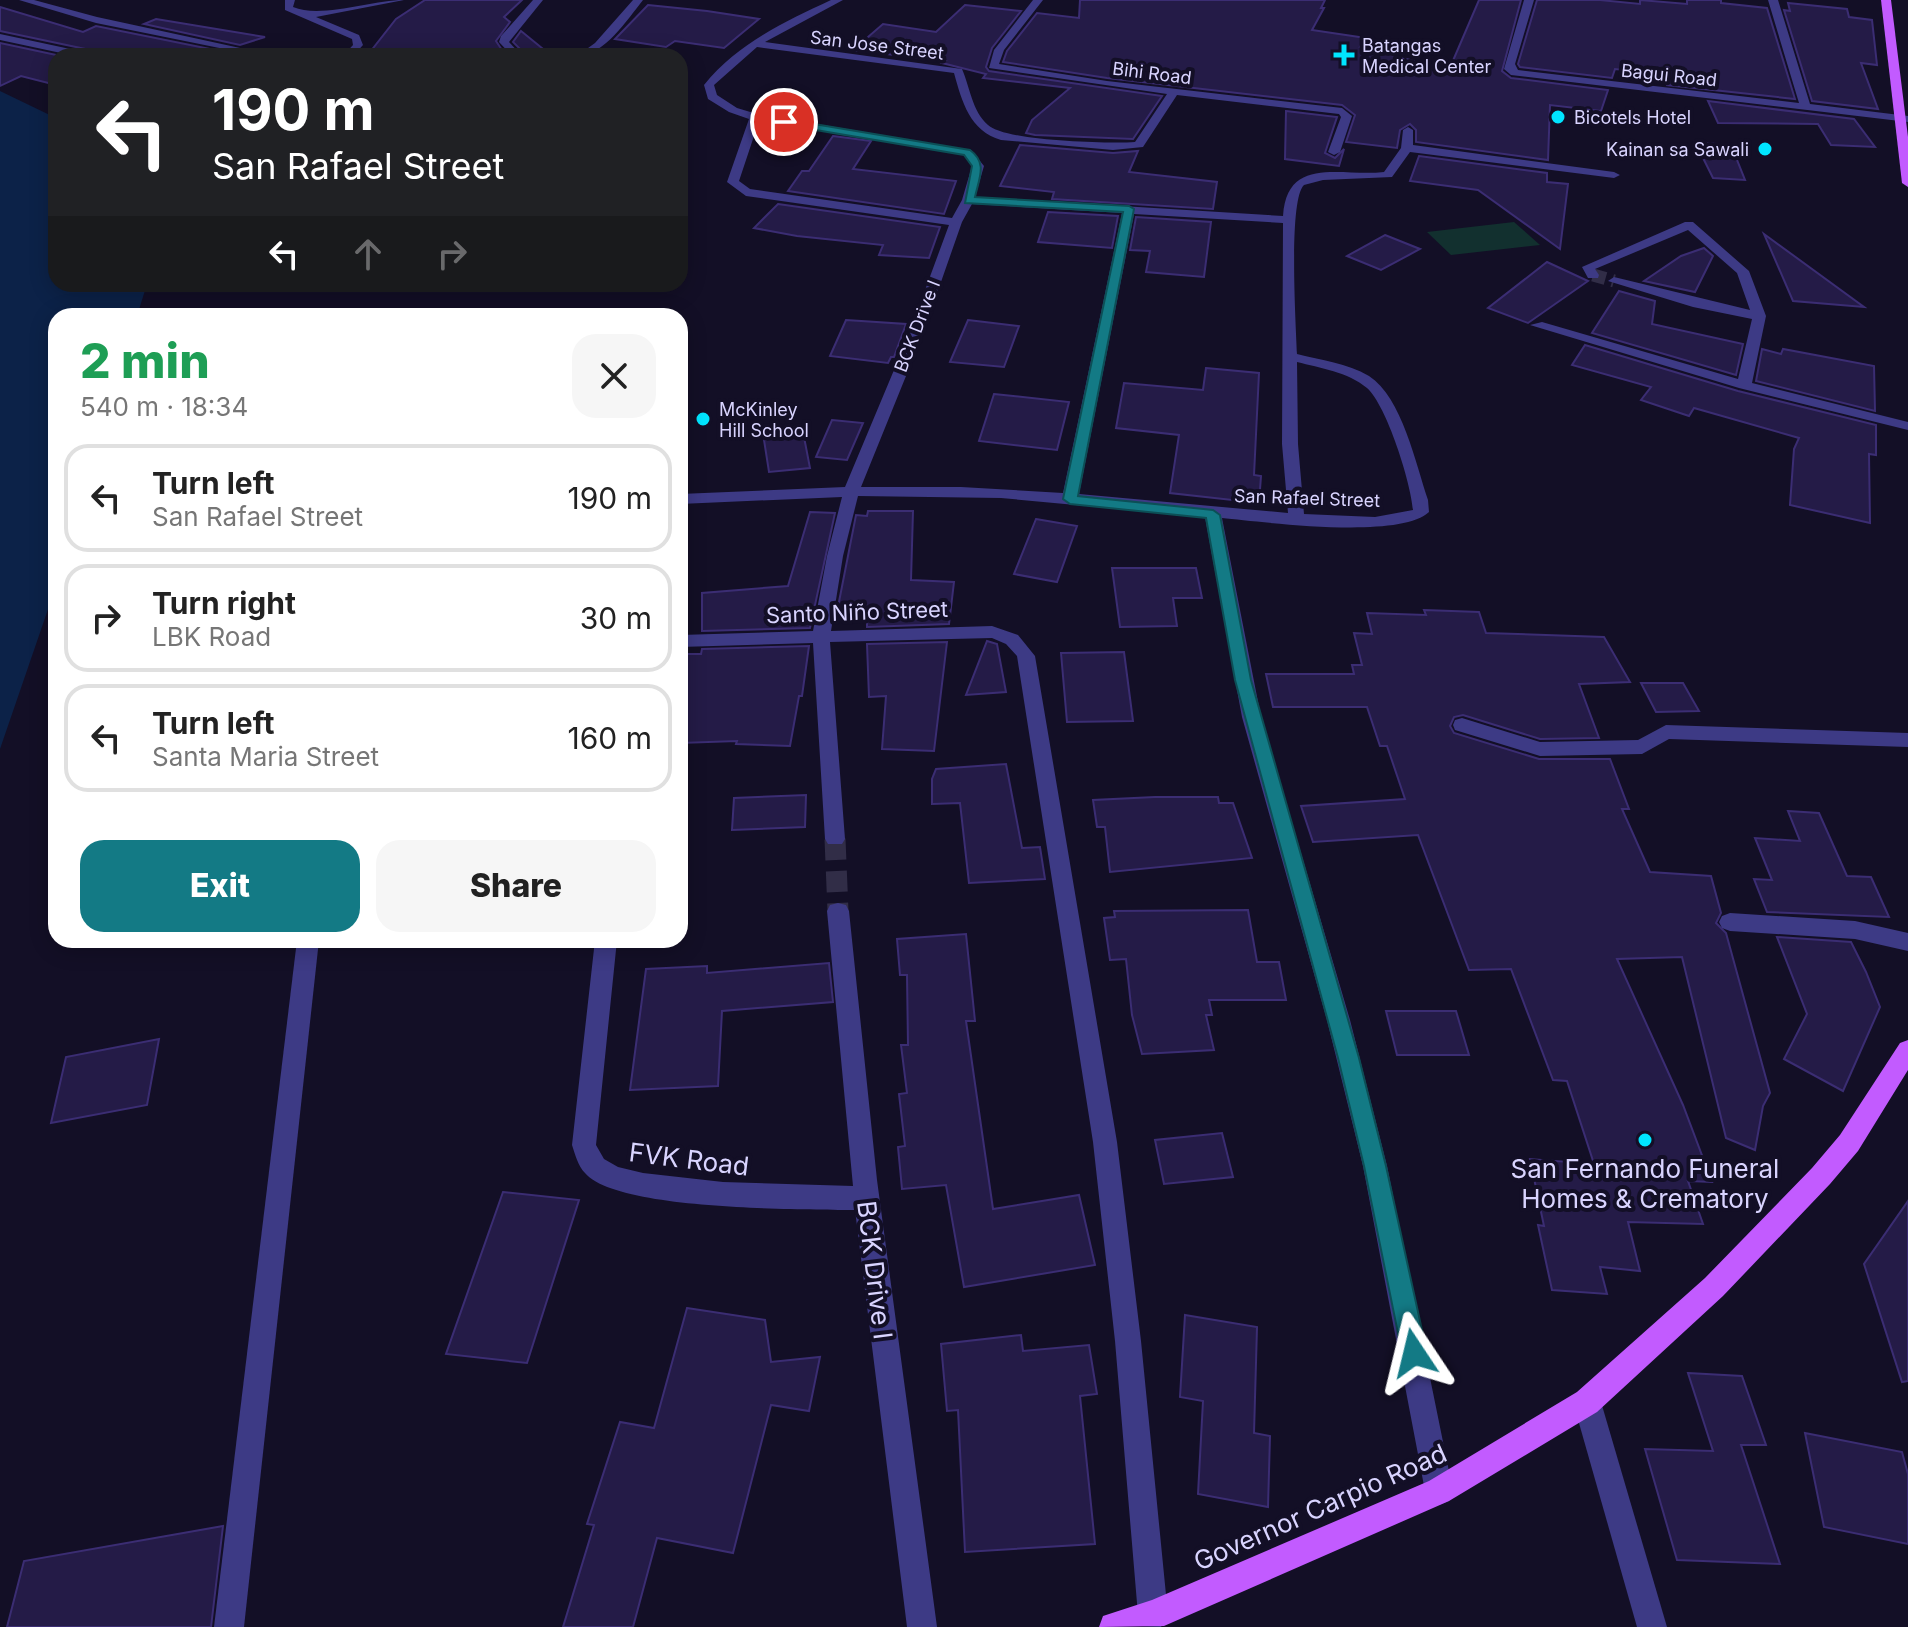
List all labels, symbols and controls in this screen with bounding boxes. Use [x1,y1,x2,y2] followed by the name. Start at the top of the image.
[809,26,945,64] street label: San Jose Street
[1362,35,1492,77] place label: Batangas Medical Center
[1333,44,1355,66] marker: Batangas Medical Center
[1111,58,1193,88] street label: Bihi Road
[1620,60,1718,90] street label: Bagui Road
[212,76,375,144] text: 190 m
[80,80,184,184] icon: left
[750,88,818,156] pin
[762,100,806,144] icon: arrive
[1574,107,1691,128] place label: Bicotels Hotel
[1549,108,1567,126] marker: Bicotels Hotel
[1606,139,1749,160] place label: Kainan sa Sawali
[1756,140,1774,158] marker: Kainan sa Sawali
[212,144,504,188] text: San Rafael Street
[262,232,306,276] icon: left
[346,232,390,276] icon: ahead
[430,232,474,276] icon: right
[890,277,944,375] street label: BCK Drive I
[80,331,210,390] text: 2 min
[572,334,656,418] button: close
[80,391,248,422] text: 540 m · 18:34
[719,399,809,441] place label: McKinley Hill School
[694,410,712,428] marker: McKinley Hill School
[152,465,274,501] text: Turn left
[84,476,128,520] icon: left
[568,480,652,516] text: 190 m
[1234,485,1381,511] street label: San Rafael Street
[152,501,363,532] text: San Rafael Street
[152,585,296,621] text: Turn right
[84,596,128,640] icon: right
[766,596,948,628] street label: Santo Niño Street
[580,600,652,636] text: 30 m
[152,621,271,652] text: LBK Road
[152,705,274,741] text: Turn left
[84,716,128,760] icon: left
[568,720,652,756] text: 160 m
[152,741,379,772] text: Santa Maria Street
[80,840,360,932] button: Exit
[376,840,656,932] button: Share
[1636,1131,1654,1149] marker: San Fernando Funeral Homes & Crematory
[627,1136,751,1182] street label: FVK Road
[1511,1153,1779,1214] place label: San Fernando Funeral Homes & Crematory
[851,1199,899,1341] street label: BCK Drive I
[1372,1311,1456,1395] position arrow
[1189,1437,1451,1577] street label: Governor Carpio Road

